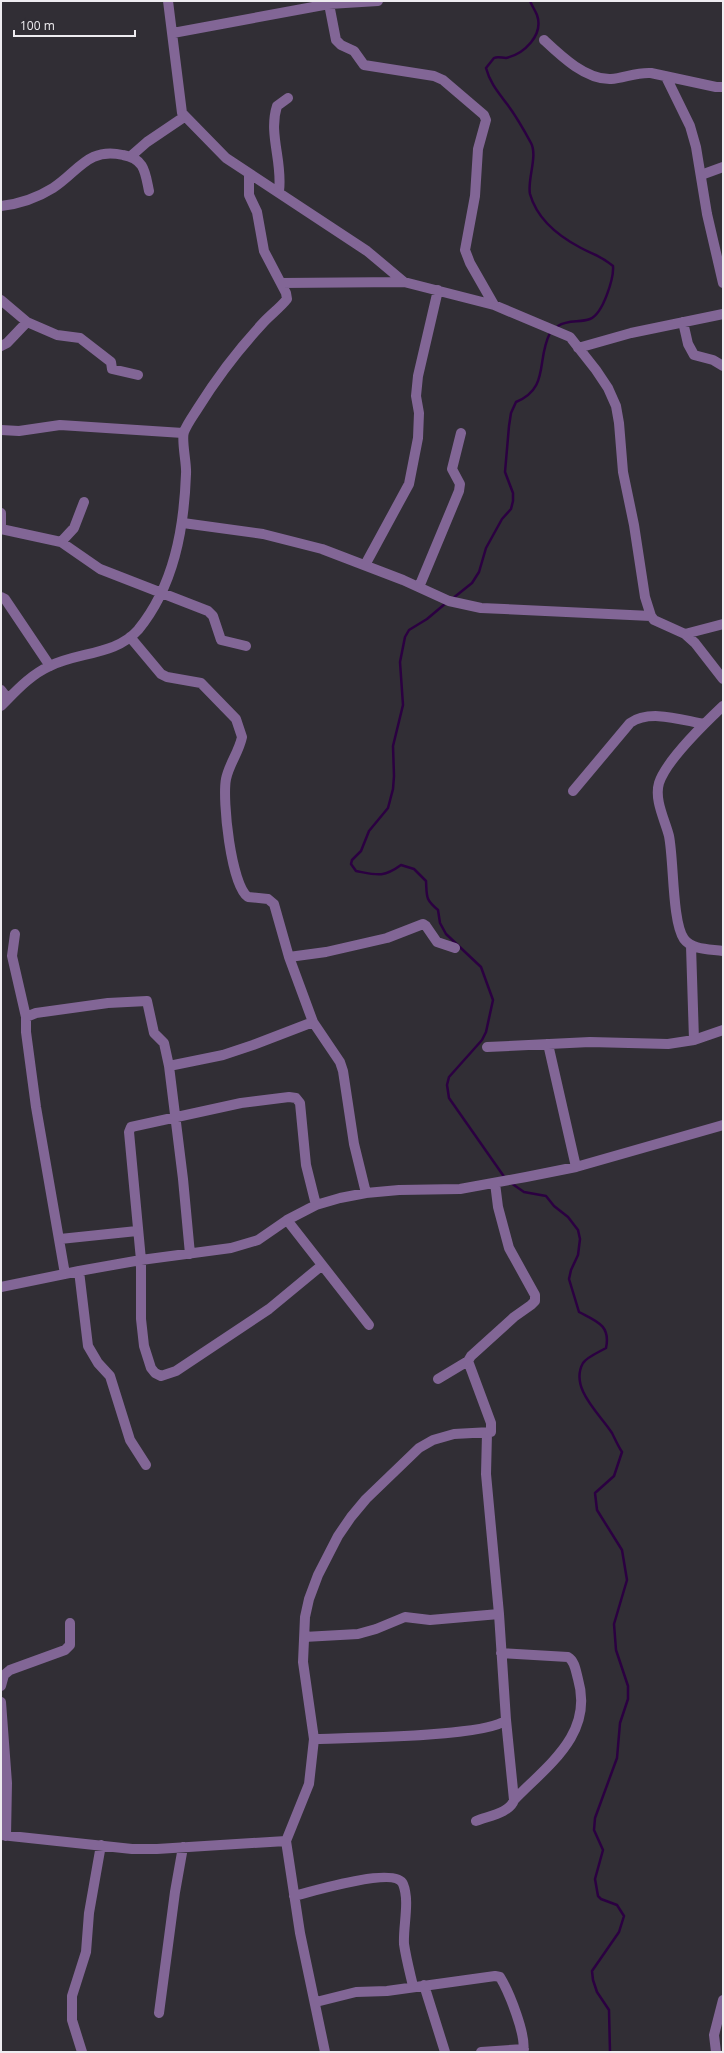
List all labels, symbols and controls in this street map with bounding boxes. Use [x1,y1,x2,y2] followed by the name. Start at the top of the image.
[14,12,135,38] scale bar
[20,17,55,34] text: 100 m

